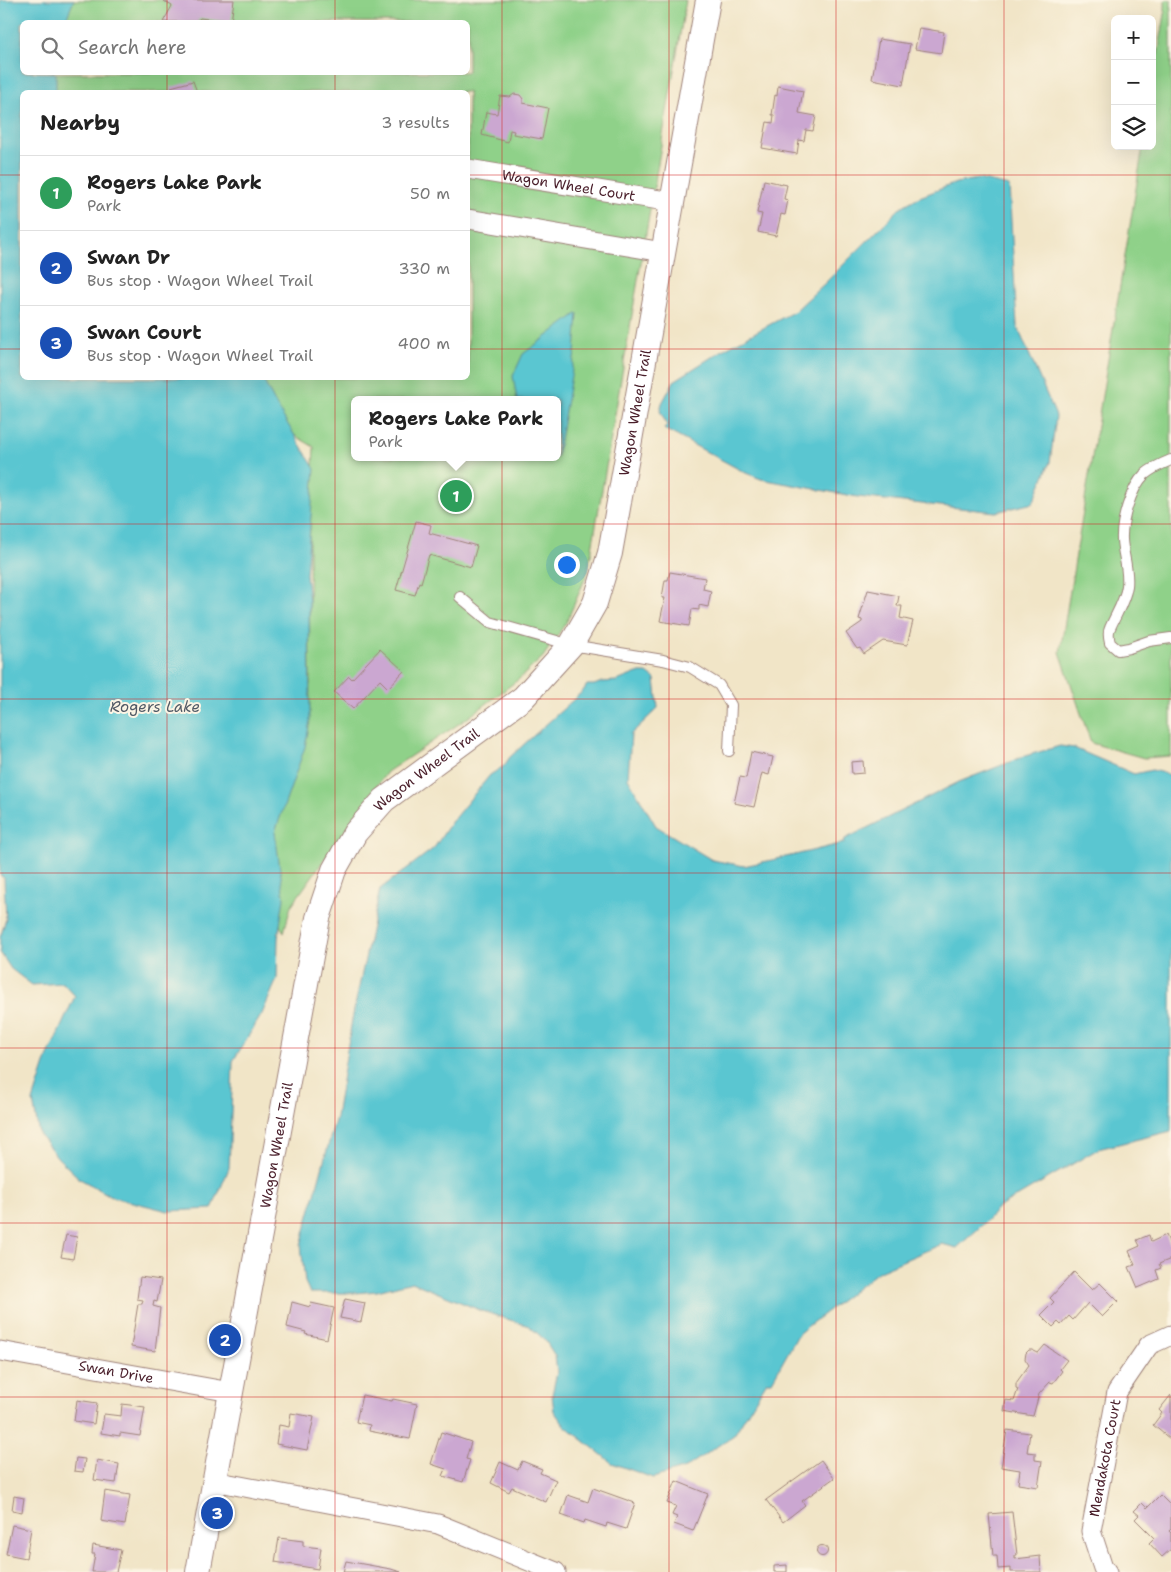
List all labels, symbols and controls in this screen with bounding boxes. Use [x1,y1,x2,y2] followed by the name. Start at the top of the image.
[1111,15,1156,150] map controls
[1111,15,1156,60] button: +
[20,20,470,75] search box
[38,34,66,62] icon: search
[78,35,187,60] text: Search here
[1111,60,1156,105] button: −
[1111,105,1156,150] button: layers
[40,109,120,137] text: Nearby
[381,112,450,133] text: 3 results
[501,166,637,205] street label: Wagon Wheel Court
[87,170,262,195] text: Rogers Lake Park
[52,183,60,204] text: 1
[410,183,450,204] text: 50 m
[87,195,121,216] text: Park
[87,245,170,270] text: Swan Dr
[50,258,62,279] text: 2
[398,258,450,279] text: 330 m
[87,270,313,291] text: Bus stop · Wagon Wheel Trail
[87,320,201,345] text: Swan Court
[50,333,62,354] text: 3
[397,333,450,354] text: 400 m
[87,345,313,366] text: Bus stop · Wagon Wheel Trail
[615,347,655,477] street label: Wagon Wheel Trail
[351,396,561,461] popup
[369,406,544,431] text: Rogers Lake Park
[369,431,403,452] text: Park
[440,477,472,515] pin: 1
[554,552,580,578] your location
[110,697,200,717] water label: Rogers Lake
[369,724,483,815] street label: Wagon Wheel Trail
[256,1080,297,1210] street label: Wagon Wheel Trail
[209,1321,241,1359] pin: 2
[77,1356,155,1387] street label: Swan Drive
[1085,1397,1125,1518] street label: Mendakota Court
[201,1494,233,1532] pin: 3

